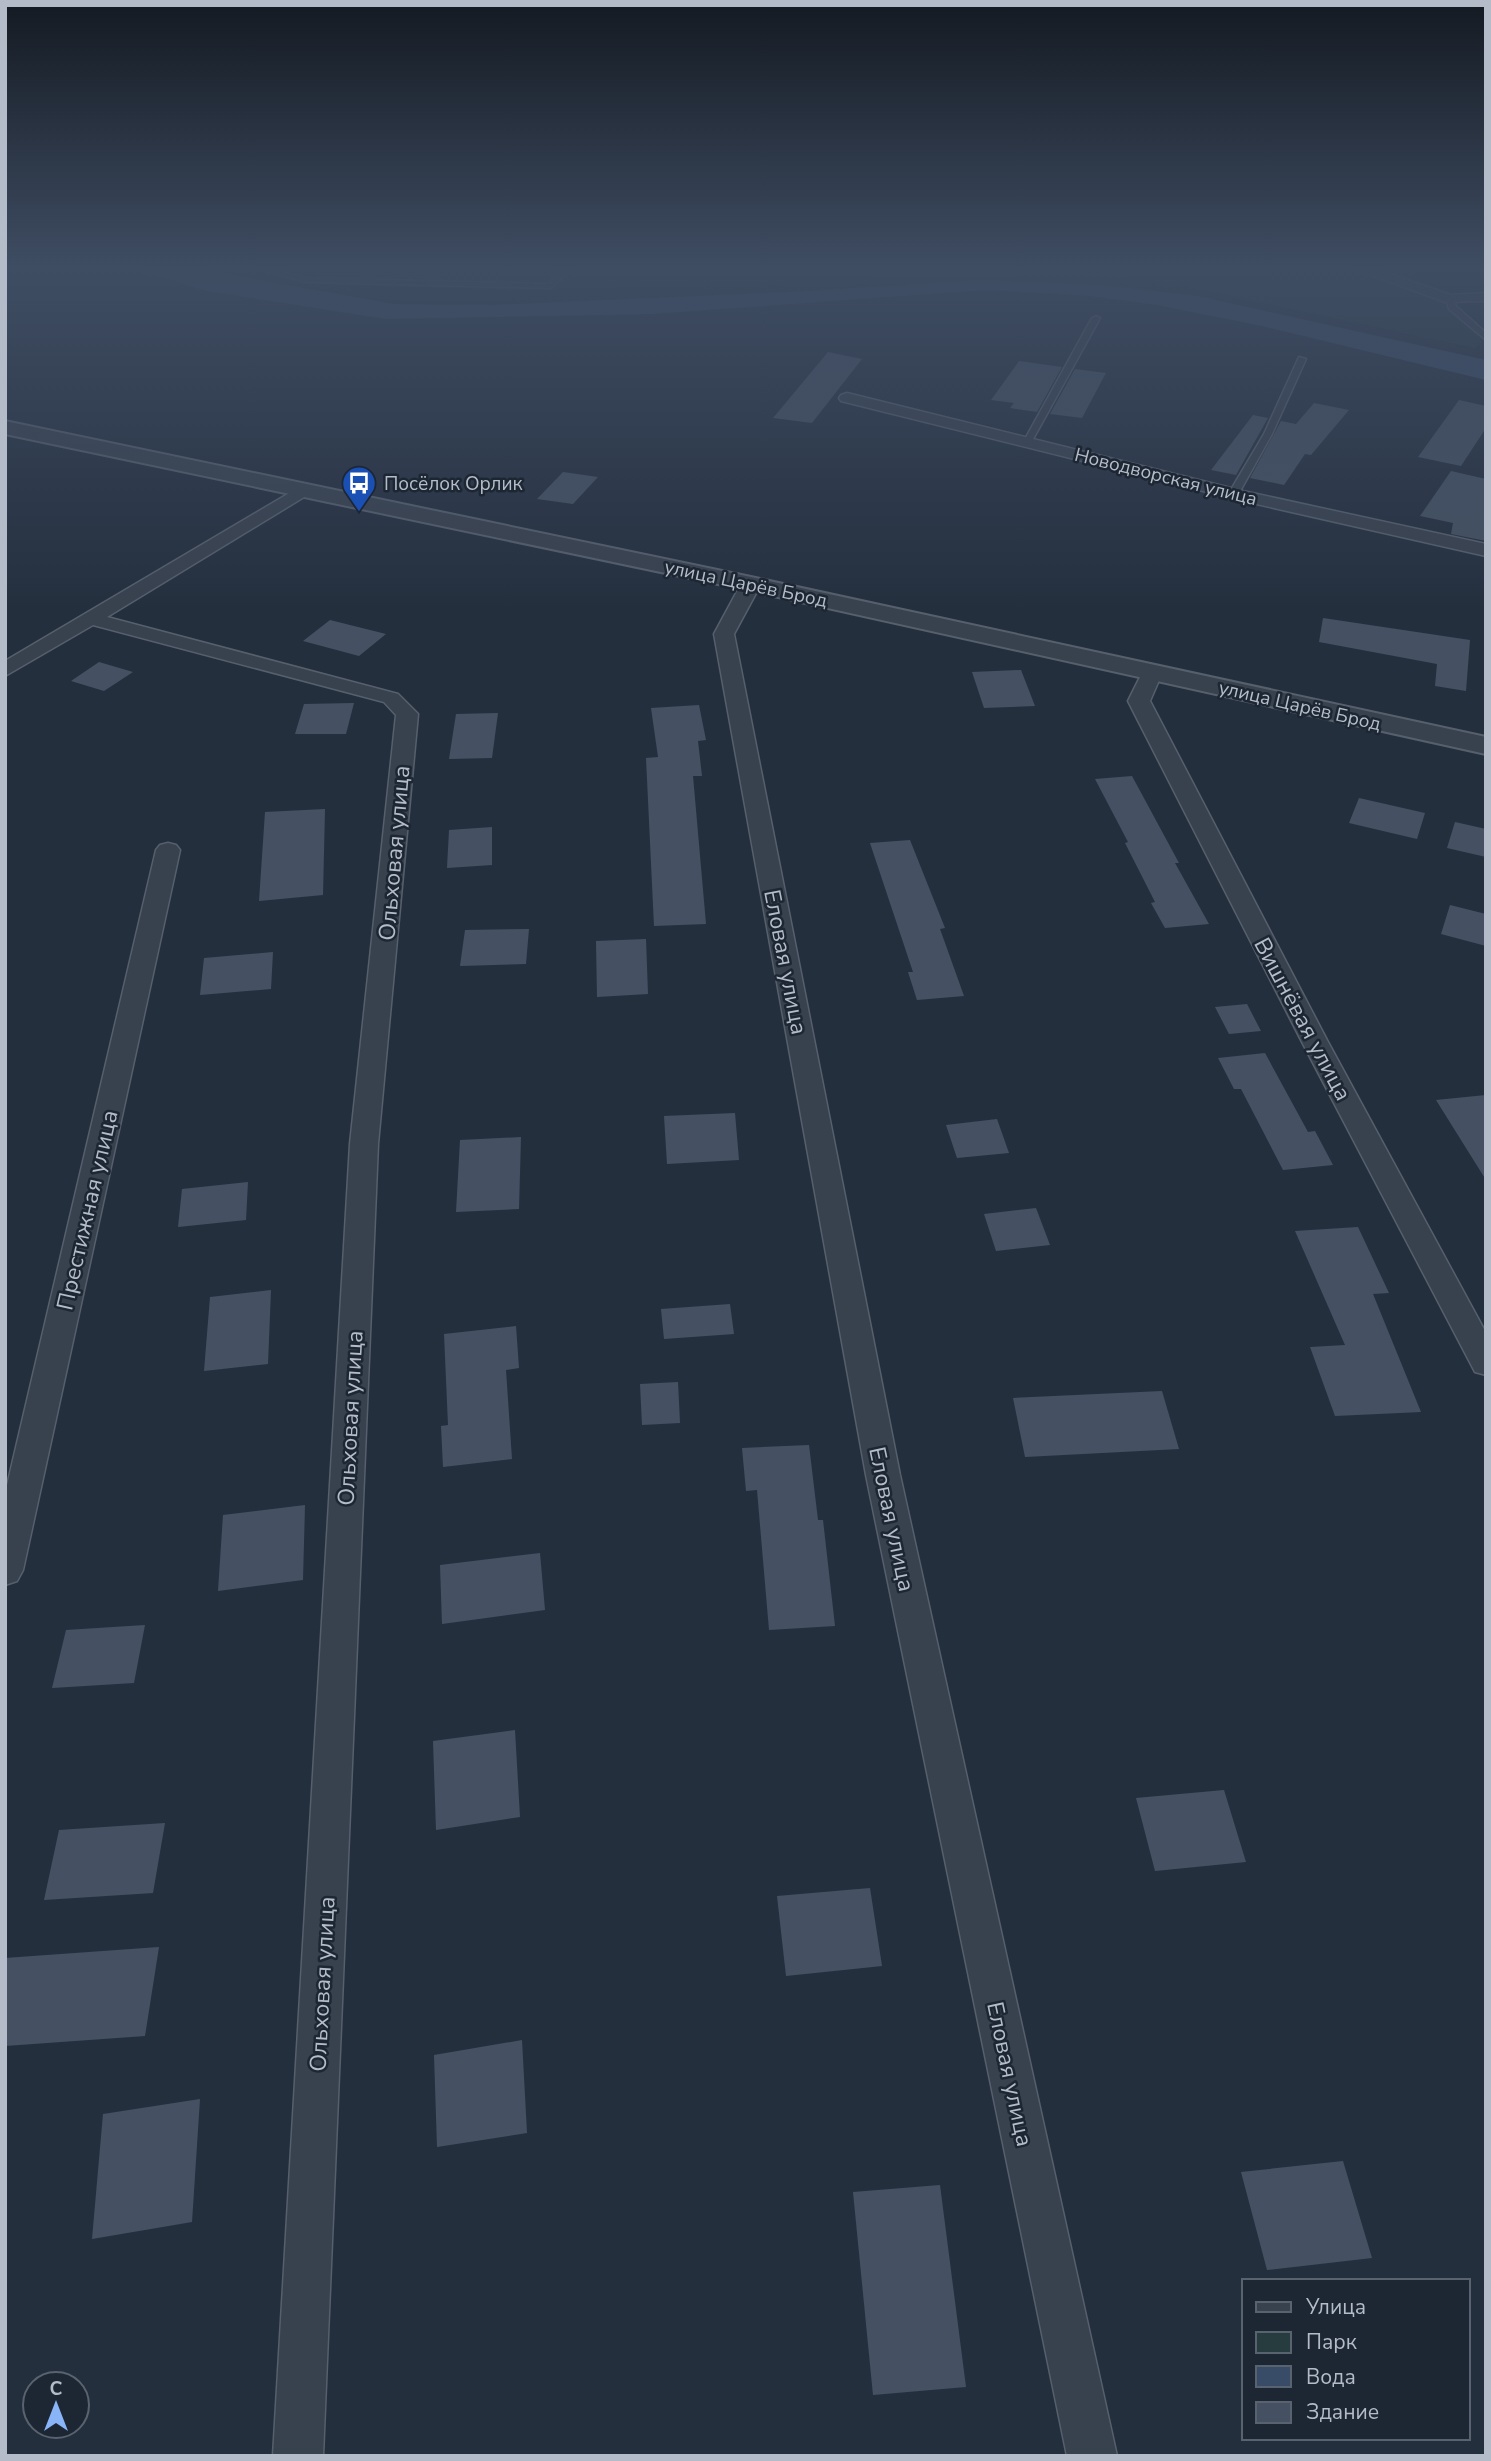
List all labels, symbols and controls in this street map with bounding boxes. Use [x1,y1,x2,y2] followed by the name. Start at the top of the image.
[1072,442,1260,512] street label: Новодворская улица
[340,464,378,513] bus stop icon: Посёлок Орлик
[384,471,523,497] place label: Посёлок Орлик
[662,554,830,614] street label: улица Царёв Брод
[1216,675,1383,737] street label: улица Царёв Брод
[371,764,418,942] street label: Ольховая улица
[756,887,815,1037] street label: Еловая улица
[1246,932,1359,1106] street label: Вишнёвая улица
[49,1107,126,1313] street label: Престижная улица
[330,1330,371,1507] street label: Ольховая улица
[861,1444,922,1594] street label: Еловая улица
[302,1896,343,2073] street label: Ольховая улица
[979,1999,1040,2149] street label: Еловая улица
[1242,2279,1470,2440] legend
[1305,2293,1366,2321] text: Улица
[1306,2328,1358,2356] text: Парк
[1306,2363,1356,2391] text: Вода
[21,2370,91,2440] north arrow
[50,2376,63,2402] text: С
[1306,2398,1379,2426] text: Здание

